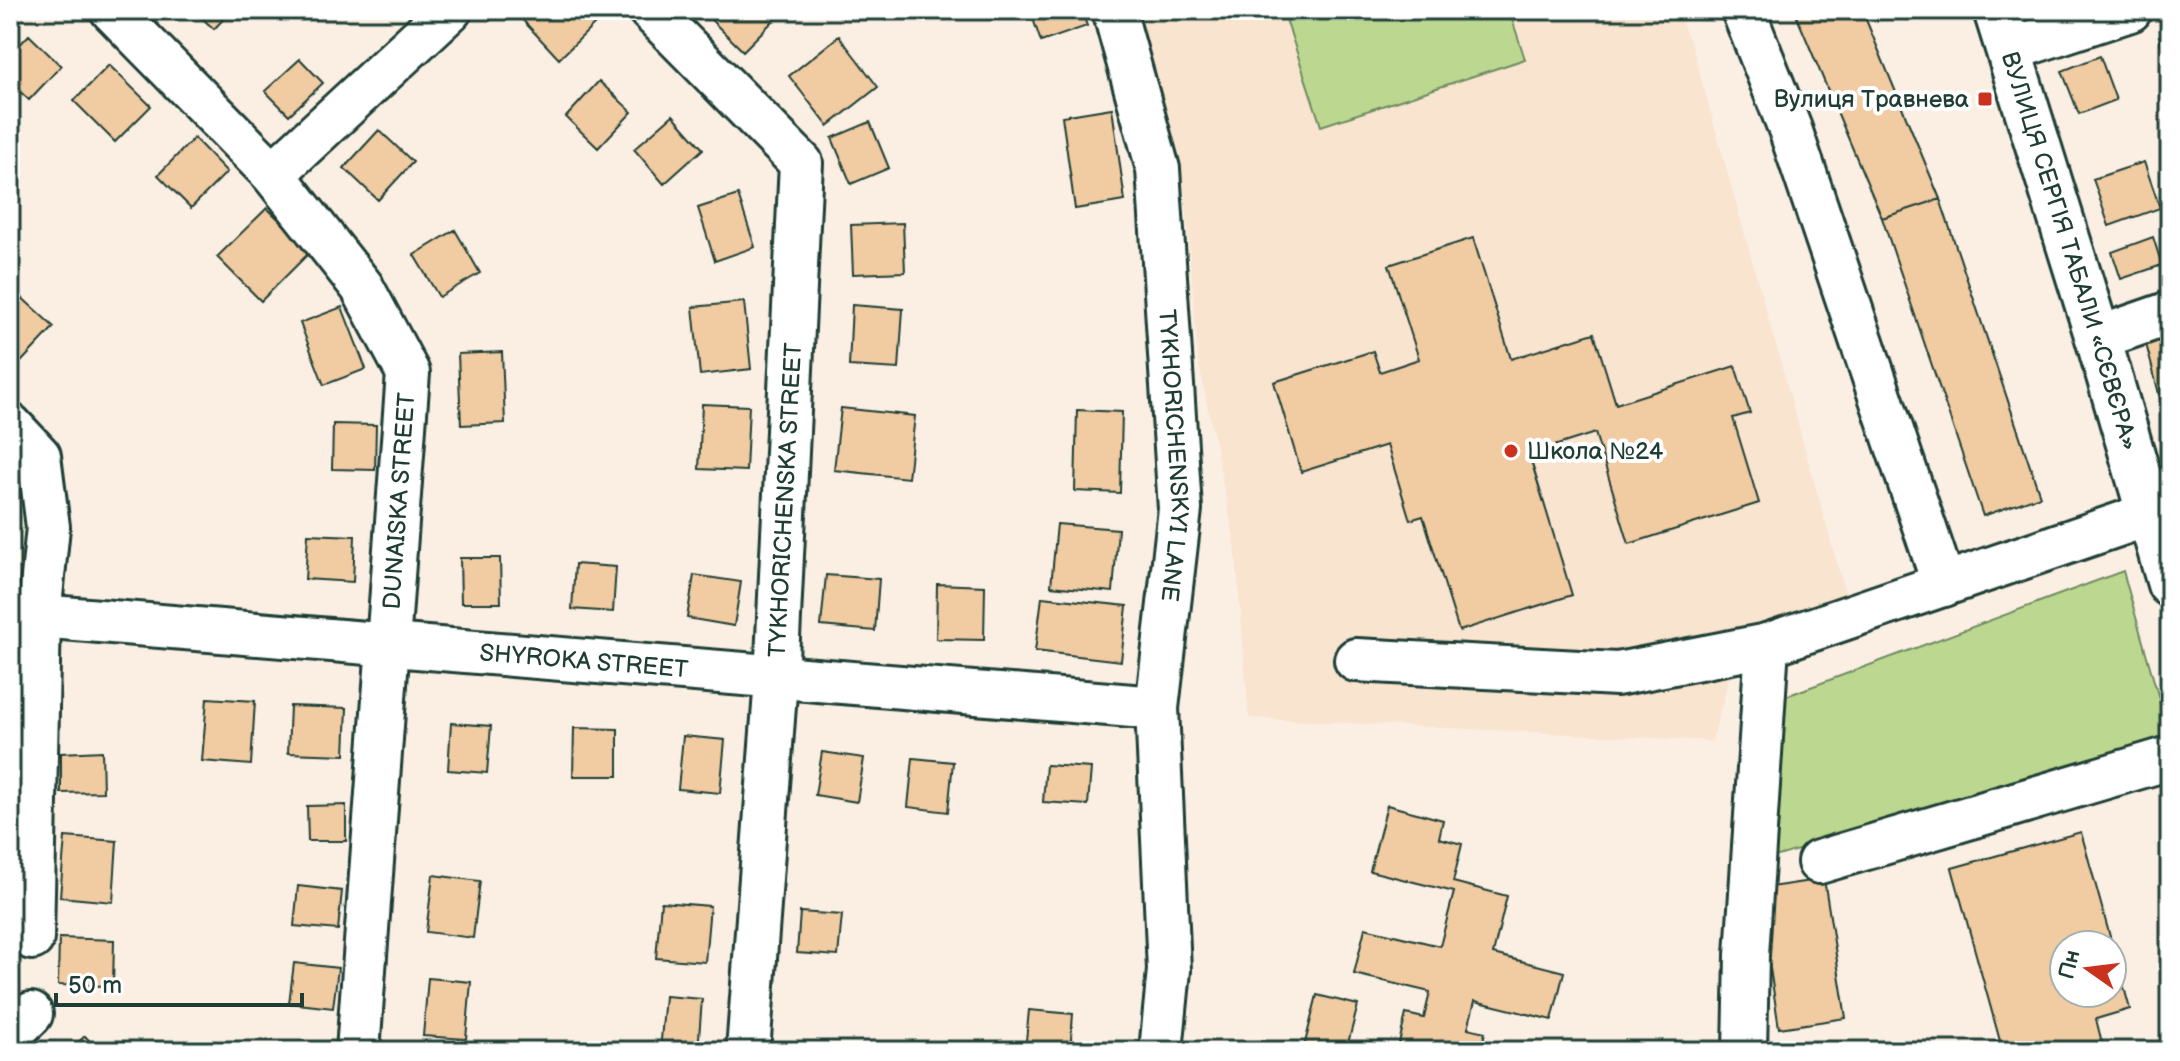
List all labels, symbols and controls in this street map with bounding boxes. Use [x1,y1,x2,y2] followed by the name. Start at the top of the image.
[1995,48,2144,454] street label: ВУЛИЦЯ СЕРГІЯ ТАБАЛИ «СЄВЄРА»
[1774,85,1969,114] place label: Вулиця Травнева
[1976,90,1994,108] marker: Вулиця Травнева
[1152,308,1194,603] street label: TYKHORICHENSKYI LANE
[763,341,808,658] street label: TYKHORICHENSKA STREET
[377,391,422,611] street label: DUNAISKA STREET
[1527,437,1664,466] place label: Школа №24
[1502,442,1520,460] marker: Школа №24
[479,638,690,684] street label: SHYROKA STREET
[2048,929,2128,1009] north arrow
[2053,947,2087,982] text: Пн
[56,957,302,1007] scale bar
[68,971,122,1000] text: 50 m

